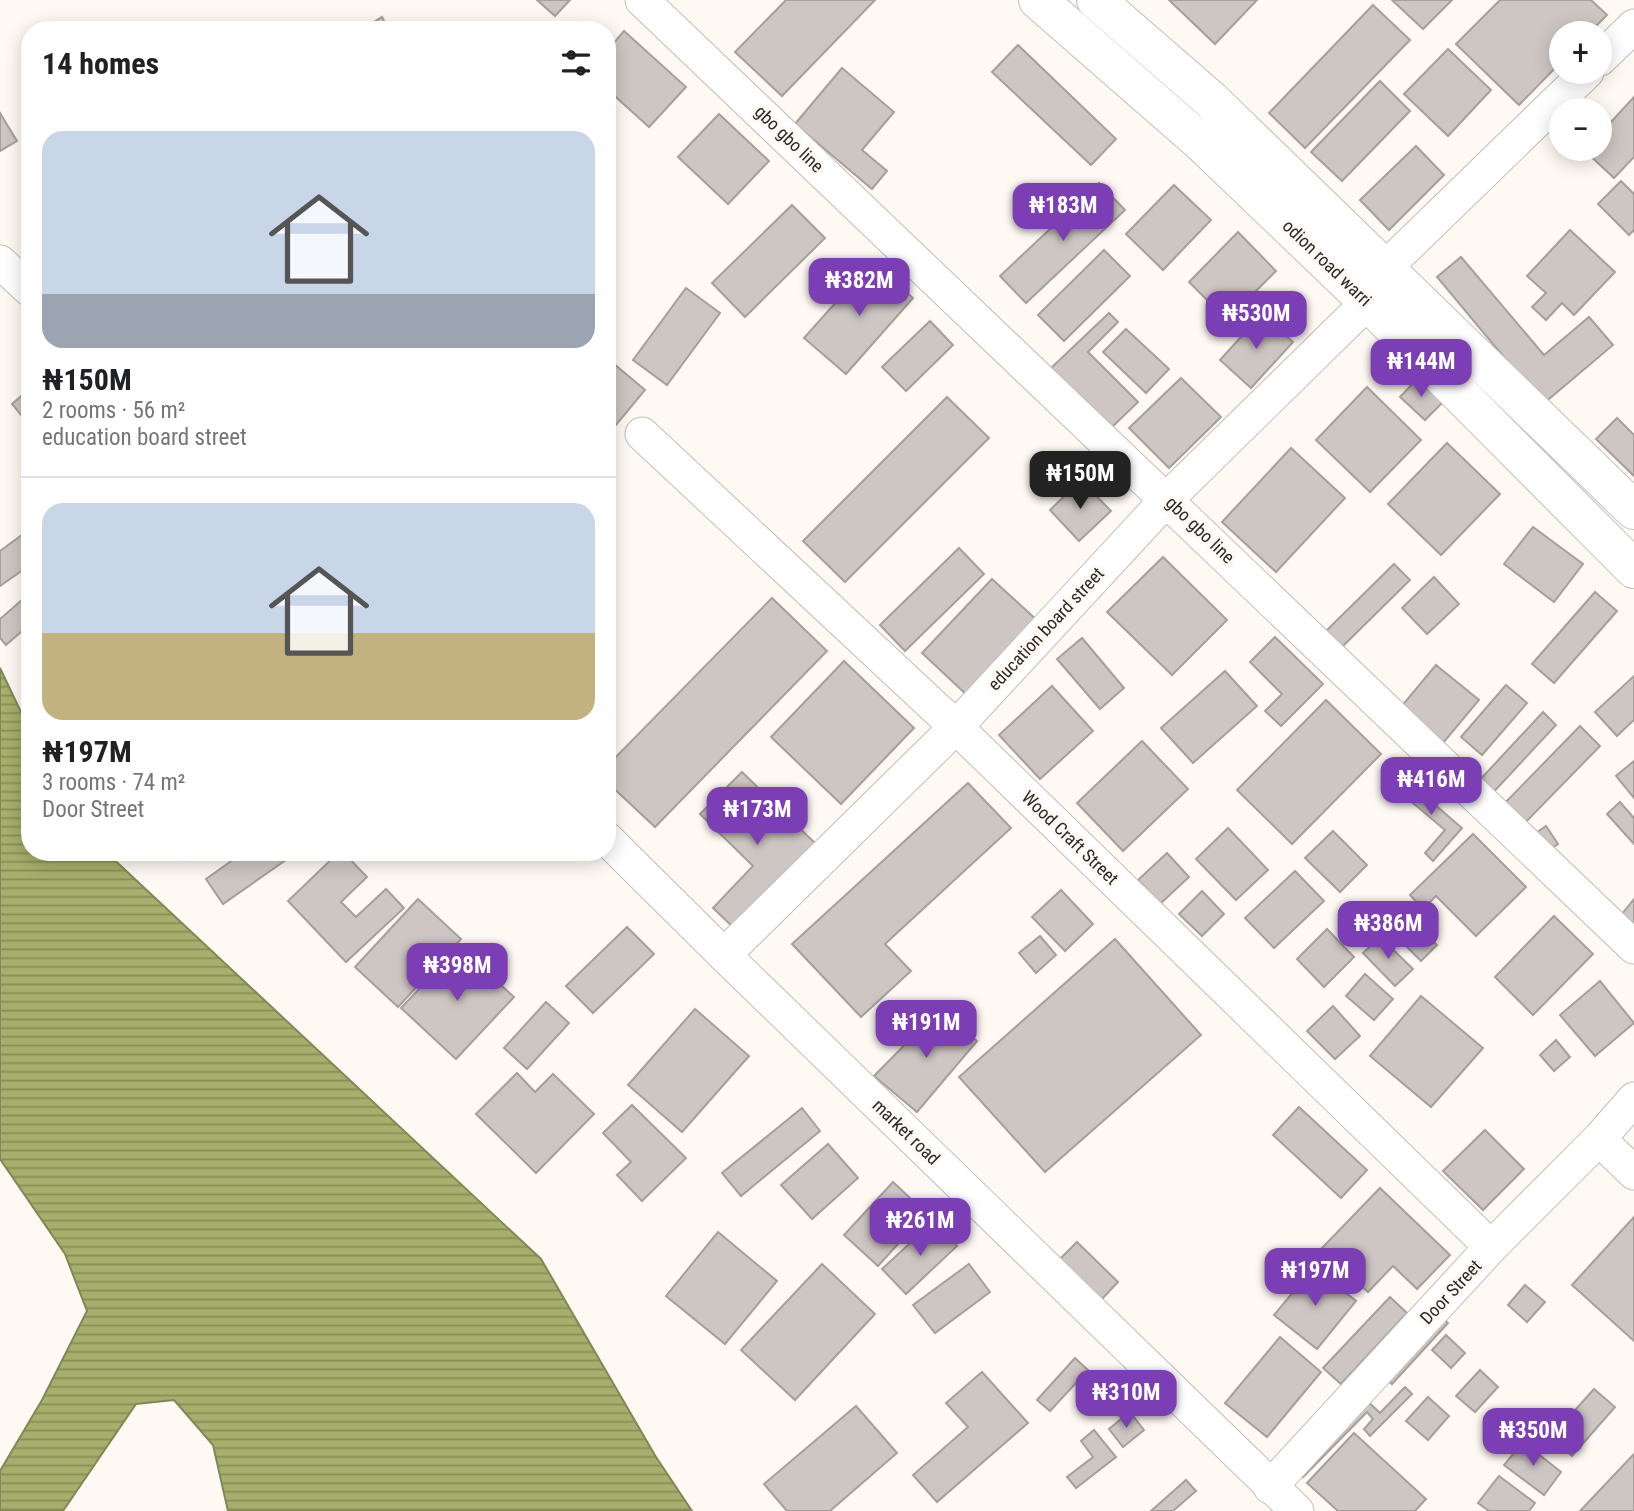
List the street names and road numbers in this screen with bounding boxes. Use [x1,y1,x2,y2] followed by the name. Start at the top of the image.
[751,101,828,177] street label: gbo gbo line
[1279,215,1376,310] street label: odion road warri
[1162,492,1239,568] street label: gbo gbo line
[983,563,1108,694] street label: education board street
[1018,786,1123,889] street label: Wood Craft Street
[868,1094,944,1169] street label: market road
[1416,1255,1486,1328] street label: Door Street

